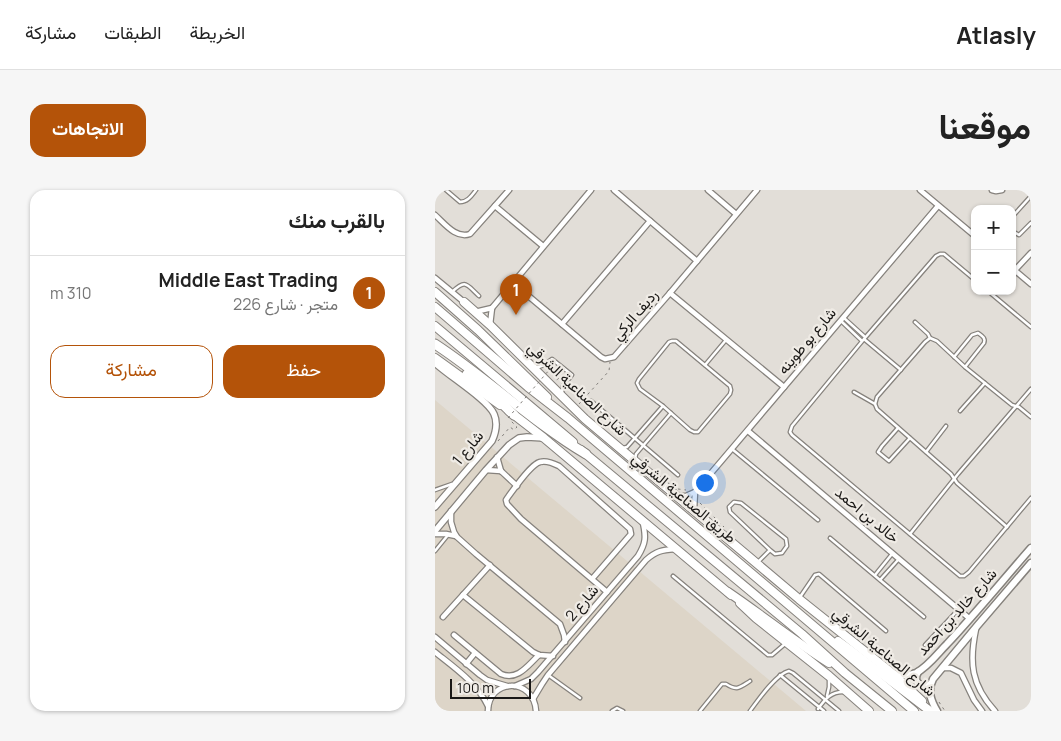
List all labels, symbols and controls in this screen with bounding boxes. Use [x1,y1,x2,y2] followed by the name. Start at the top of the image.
[956,18,1036,51] text: Atlasly
[25,20,76,44] text: مشاركة
[104,20,161,44] text: الطبقات
[189,20,245,44] text: الخريطة
[938,102,1031,150] text: موقعنا
[30,104,146,157] button: الاتجاهات
[971,205,1016,295] map controls
[971,205,1016,250] button: +
[289,206,385,234] text: بالقرب منك
[971,250,1016,295] button: −
[159,267,338,293] text: Middle East Trading
[500,274,532,315] pin: 1
[50,282,92,304] text: 310 m
[366,282,373,304] text: 1
[607,285,665,347] street label: رديف الركي
[233,293,338,315] text: متجر · شارع 226
[772,303,842,379] street label: شارع بو طوينه
[521,337,632,443] street label: شارع الصناعية الشرقي
[50,345,213,398] button: مشاركة
[223,345,385,398] button: حفظ
[447,426,489,470] street label: شارع 1
[626,448,741,550] street label: طريق الصناعية الشرقي
[692,470,718,496] your location
[831,482,904,548] street label: خالد بن احمد
[912,563,1002,661] street label: شارع خالد بن احمد
[560,580,604,626] street label: شارع 2
[826,602,940,703] street label: شارع الصناعية الشرقي
[450,676,531,699] scale bar
[457,678,494,697] text: 100 m

